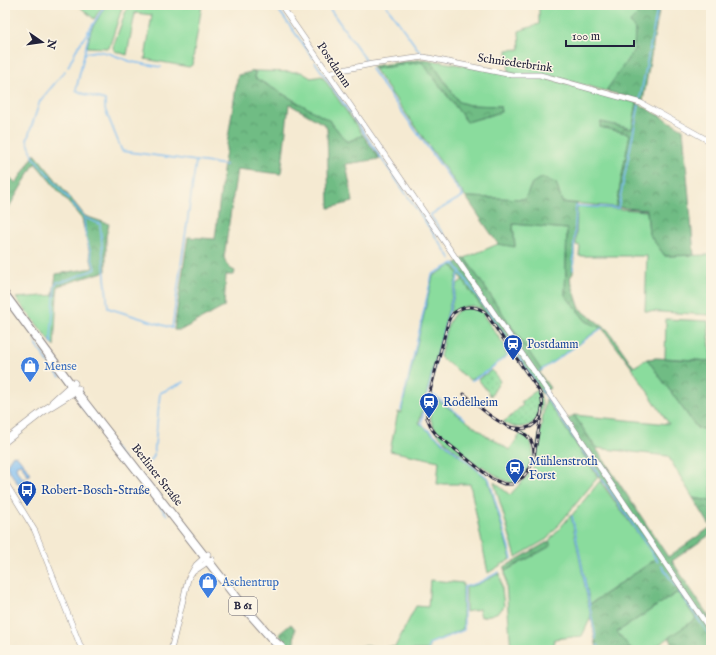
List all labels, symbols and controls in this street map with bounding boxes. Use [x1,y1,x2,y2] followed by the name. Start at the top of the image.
[22,22,62,62] north arrow
[566,22,634,48] scale bar
[572,29,600,44] text: 100 m
[43,37,59,51] text: N
[313,39,355,91] street label: Postdamm
[476,50,554,76] street label: Schniederbrink
[502,333,524,361] station icon: Postdamm
[527,337,579,352] place label: Postdamm
[19,355,41,383] shop icon: Mense
[44,359,77,374] place label: Mense
[418,391,440,419] station icon: Rödelheim
[443,395,498,410] place label: Rödelheim
[128,441,186,509] street label: Berliner Straße
[529,454,598,483] place label: Mühlenstroth Forst
[504,457,526,485] station icon: Mühlenstroth Forst
[16,479,38,507] bus stop icon: Robert-Bosch-Straße
[41,483,150,498] place label: Robert-Bosch-Straße
[197,571,219,599] shop icon: Aschentrup
[221,575,279,591] place label: Aschentrup
[229,597,257,615] road number: B 61

